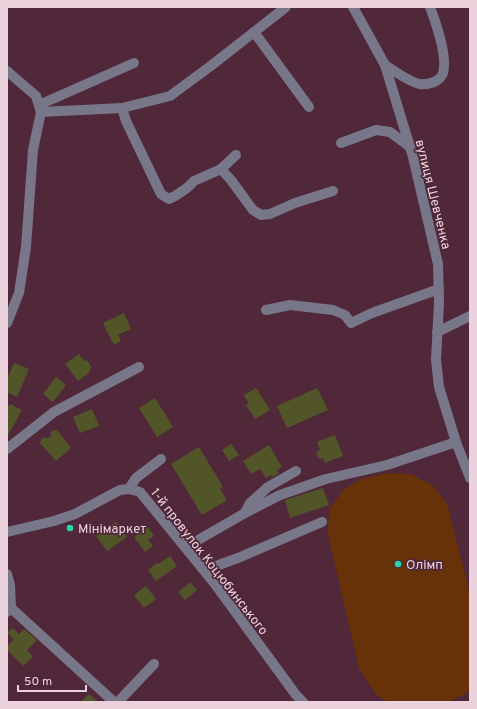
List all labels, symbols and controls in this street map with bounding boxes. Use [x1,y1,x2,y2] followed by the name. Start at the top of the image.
[411,138,453,251] street label: вулиця Шевченка
[146,486,271,639] street label: 1-й провулок Коцюбинського
[78,522,146,538] place label: Мінімаркет
[65,523,75,533] marker: Мінімаркет
[406,558,443,574] place label: Олімп
[393,559,403,569] marker: Олімп
[18,667,86,693] scale bar
[24,674,52,690] text: 50 m

